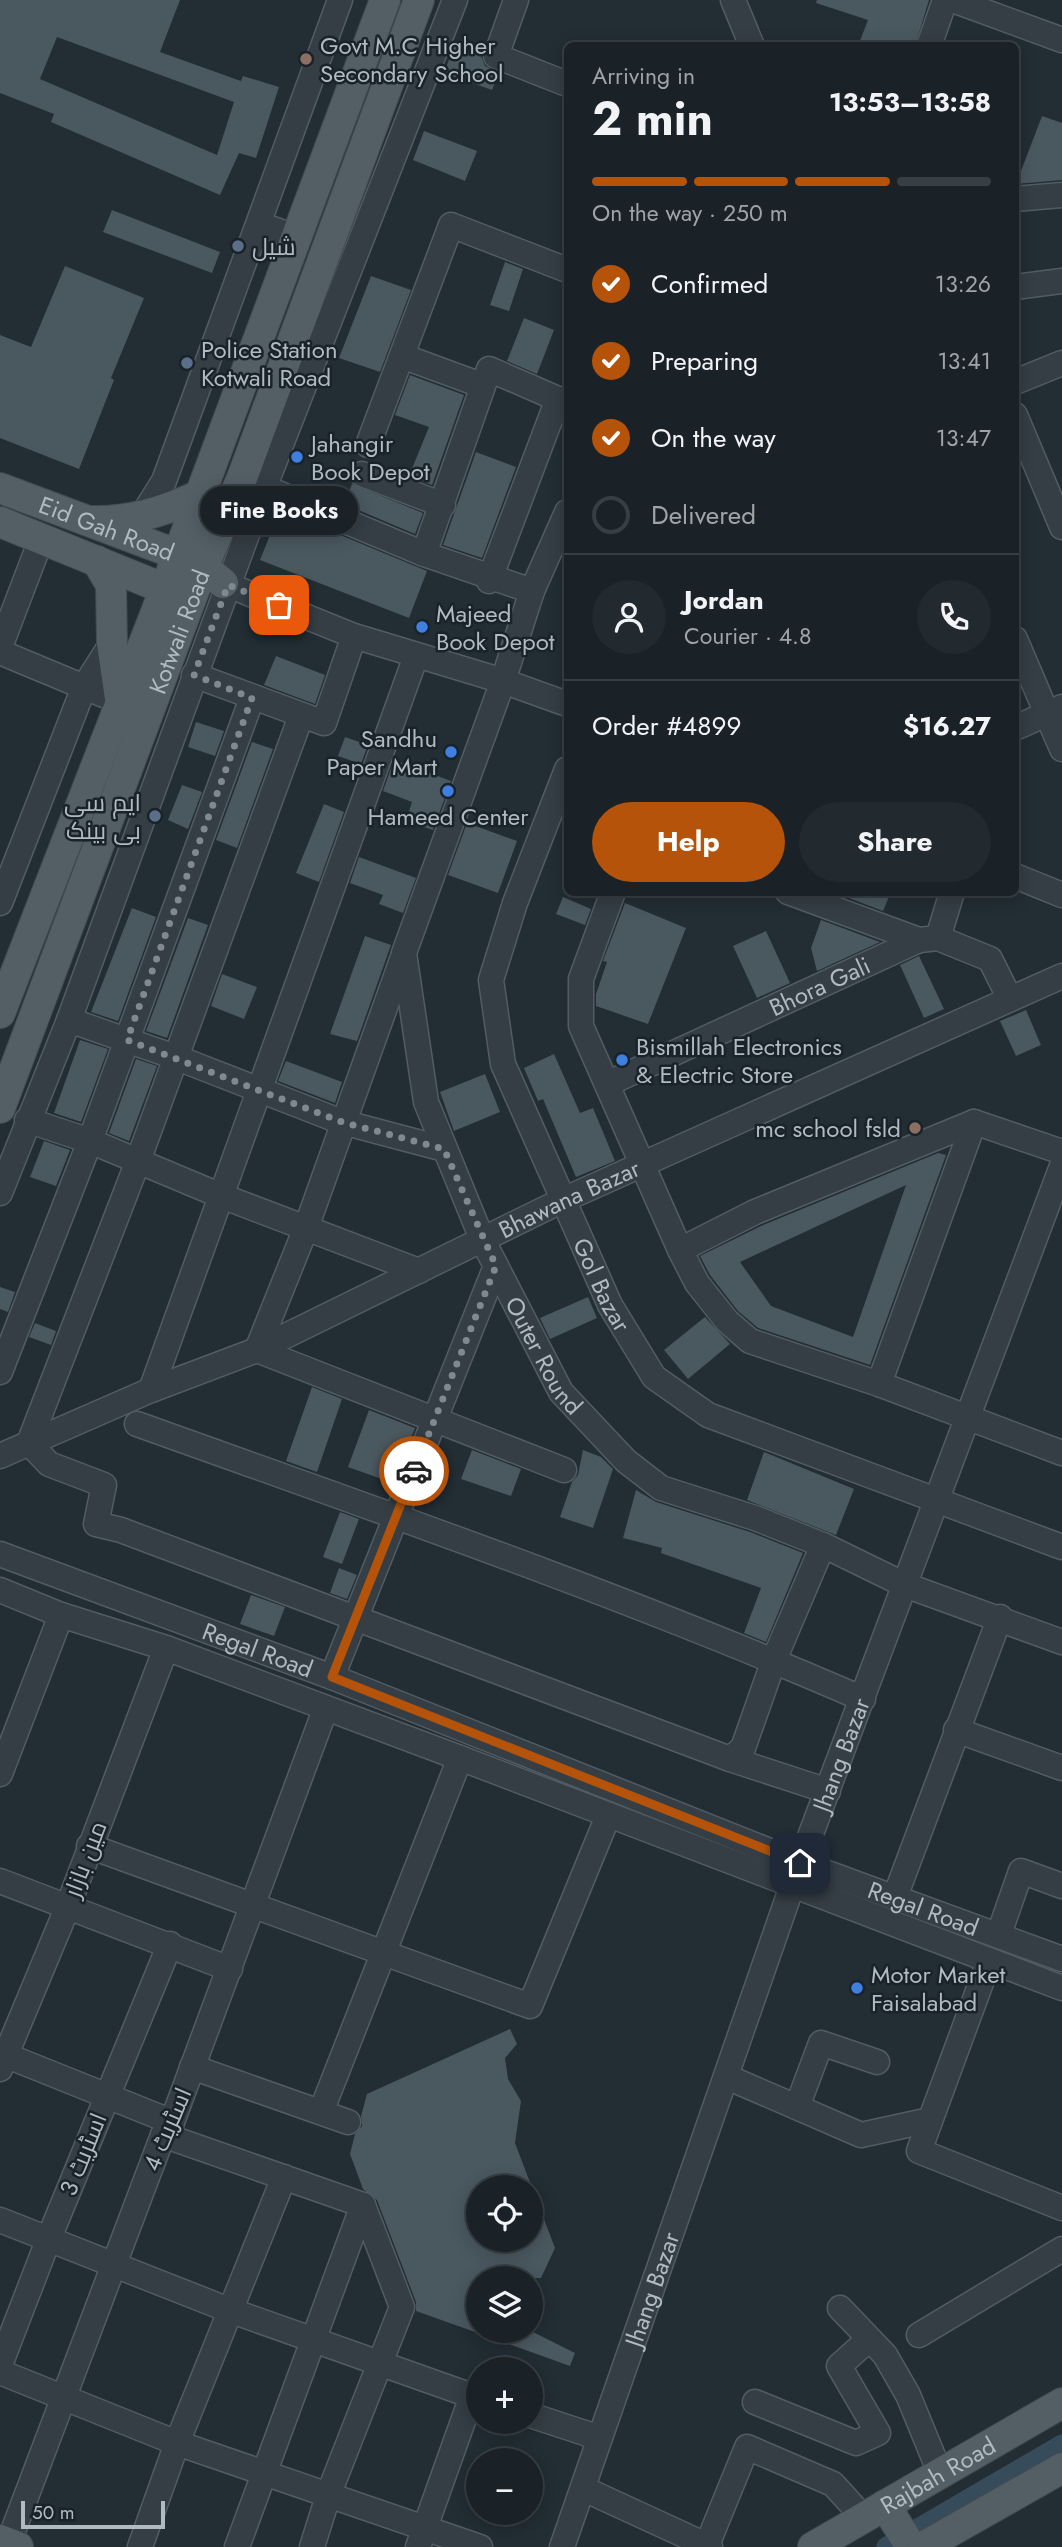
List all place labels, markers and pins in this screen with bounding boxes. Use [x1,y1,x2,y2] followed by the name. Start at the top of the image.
[320,28,504,91] place label: Govt M.C Higher Secondary School
[298,51,314,67] marker: Govt M.C Higher Secondary School
[252,229,296,264] place label: شیل
[230,238,246,254] marker: شیل
[201,332,338,395] place label: Police Station Kotwali Road
[179,355,195,371] marker: Police Station Kotwali Road
[308,426,430,489] place label: Jahangir Book Depot
[289,449,305,465] marker: Jahangir Book Depot
[200,486,358,535] callout: Fine Books
[249,575,309,635] pin
[436,596,555,659] place label: Majeed Book Depot
[414,619,430,635] marker: Majeed Book Depot
[327,721,437,784] place label: Sandhu Paper Mart
[443,744,459,760] marker: Sandhu Paper Mart
[440,783,456,799] marker: Hameed Center
[64,785,141,848] place label: ایم سی بی بینک
[368,799,529,834] place label: Hameed Center
[147,808,163,824] marker: ایم سی بی بینک
[636,1029,842,1092] place label: Bismillah Electronics & Electric Store
[614,1052,630,1068] marker: Bismillah Electronics & Electric Store
[755,1111,901,1146] place label: mc school fsld
[907,1120,923,1136] marker: mc school fsld
[770,1833,830,1893] pin
[871,1957,1006,2020] place label: Motor Market Faisalabad
[849,1980,865,1996] marker: Motor Market Faisalabad

